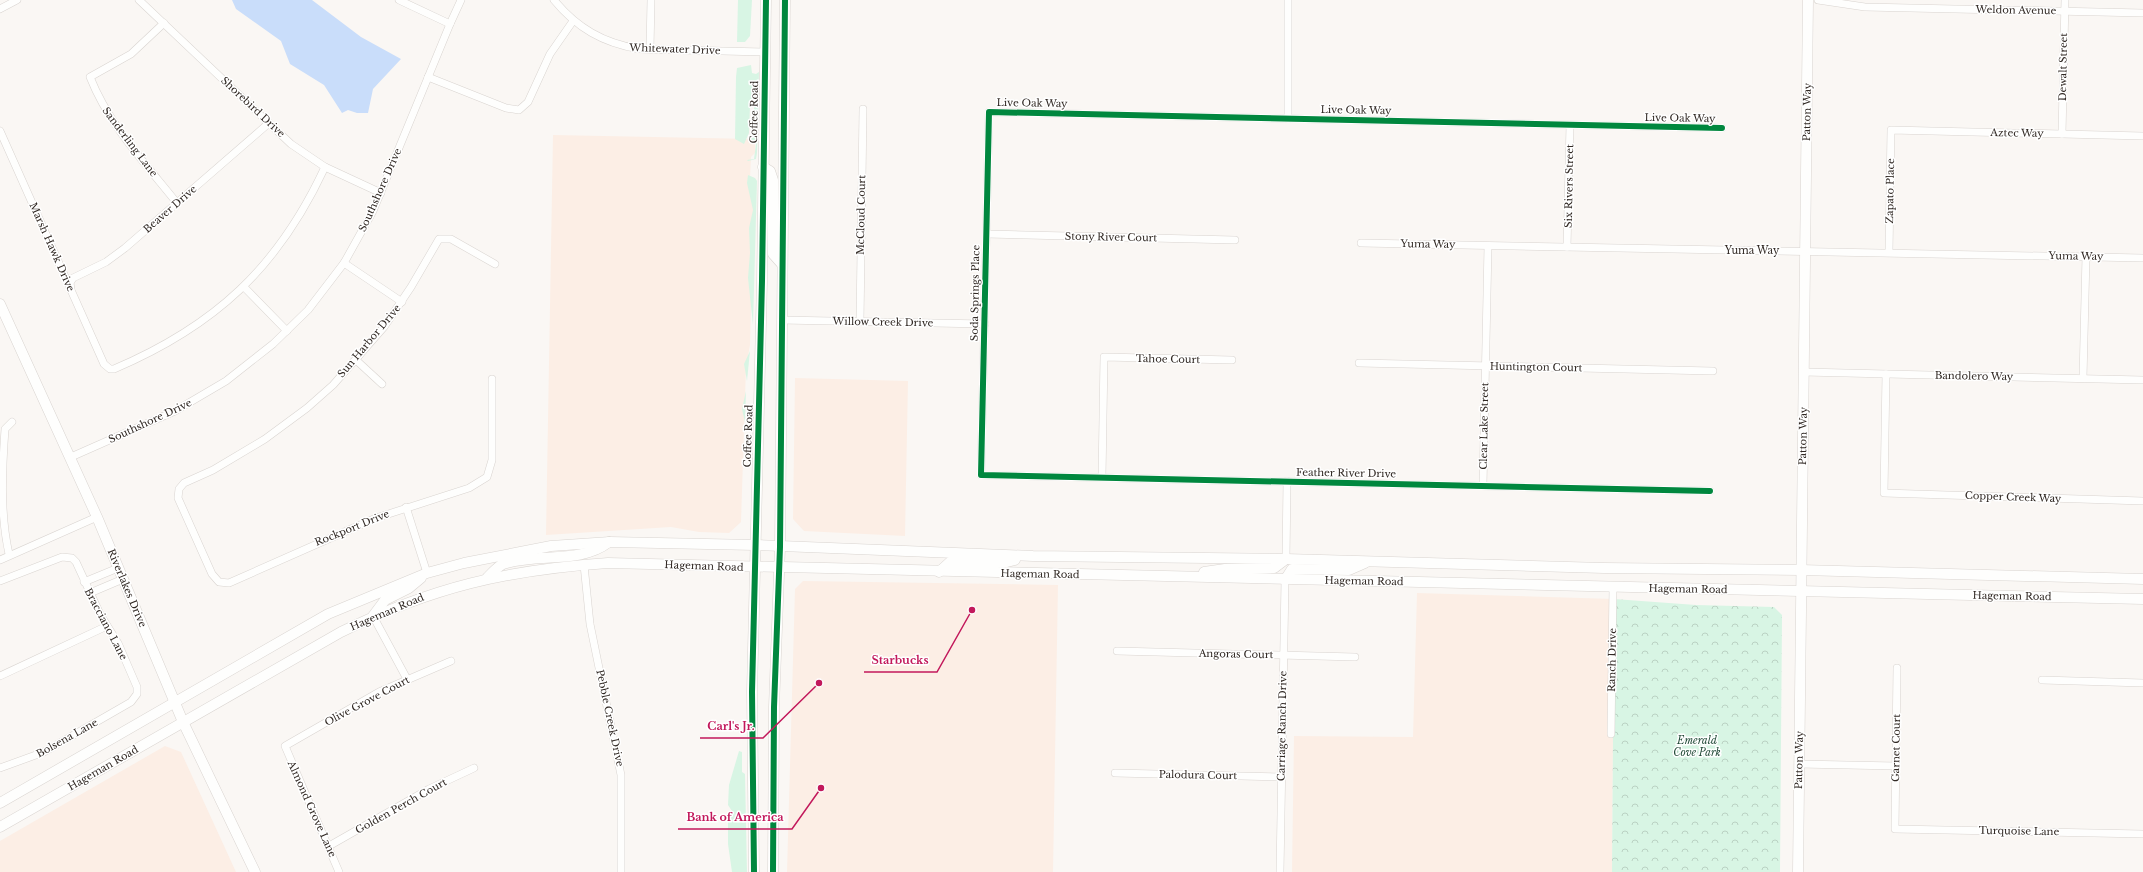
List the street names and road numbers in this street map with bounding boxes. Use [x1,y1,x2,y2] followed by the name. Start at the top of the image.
[1975,3,2057,17] street label: Weldon Avenue
[2056,32,2070,101] street label: Dewalt Street
[628,41,721,57] street label: Whitewater Drive
[218,74,288,140] street label: Shorebird Drive
[747,80,761,143] street label: Coffee Road
[1800,82,1814,141] street label: Patton Way
[996,96,1068,110] street label: Live Oak Way
[1320,103,1392,117] street label: Live Oak Way
[100,105,161,180] street label: Sanderling Lane
[1644,111,1716,125] street label: Live Oak Way
[1989,126,2044,140] street label: Aztec Way
[1562,144,1576,228] street label: Six Rivers Street
[356,146,404,234] street label: Southshore Drive
[1883,158,1897,224] street label: Zapato Place
[854,175,868,255] street label: McCloud Court
[141,182,199,236] street label: Beaver Drive
[27,200,78,294] street label: Marsh Hawk Drive
[1065,230,1158,244] street label: Stony River Court
[1400,237,1456,251] street label: Yuma Way
[968,244,982,341] street label: Soda Springs Place
[1724,244,1780,257] street label: Yuma Way
[2048,249,2104,263] street label: Yuma Way
[335,302,404,380] street label: Sun Harbor Drive
[832,315,934,329] street label: Willow Creek Drive
[1136,352,1201,366] street label: Tahoe Court
[1490,360,1583,374] street label: Huntington Court
[1935,369,2014,383] street label: Bandolero Way
[1477,382,1491,470] street label: Clear Lake Street
[106,396,194,446] street label: Southshore Drive
[740,404,756,468] street label: Coffee Road
[1796,406,1810,465] street label: Patton Way
[1296,466,1396,480] street label: Feather River Drive
[1965,489,2062,505] street label: Copper Creek Way
[313,507,391,549] street label: Rockport Drive
[105,547,149,629] street label: Riverlakes Drive
[664,558,744,574] street label: Hageman Road
[1000,567,1080,581] street label: Hageman Road
[1324,574,1404,588] street label: Hageman Road
[1648,582,1728,596] street label: Hageman Road
[82,586,130,662] street label: Bracciano Lane
[1972,589,2052,603] street label: Hageman Road
[348,590,426,633] street label: Hageman Road
[1605,628,1619,692] street label: Ranch Drive
[1198,647,1274,661] street label: Angoras Court
[593,668,627,768] street label: Pebble Creek Drive
[1275,670,1289,781] street label: Carriage Ranch Drive
[322,673,412,729] street label: Olive Grove Court
[1889,714,1903,782] street label: Garnet Court
[34,716,100,760] street label: Bolsena Lane
[1792,730,1806,789] street label: Patton Way
[65,742,141,793] street label: Hageman Road
[284,758,339,860] street label: Almond Grove Lane
[1159,768,1238,782] street label: Palodura Court
[353,775,449,837] street label: Golden Perch Court
[1979,824,2060,838] street label: Turquoise Lane

